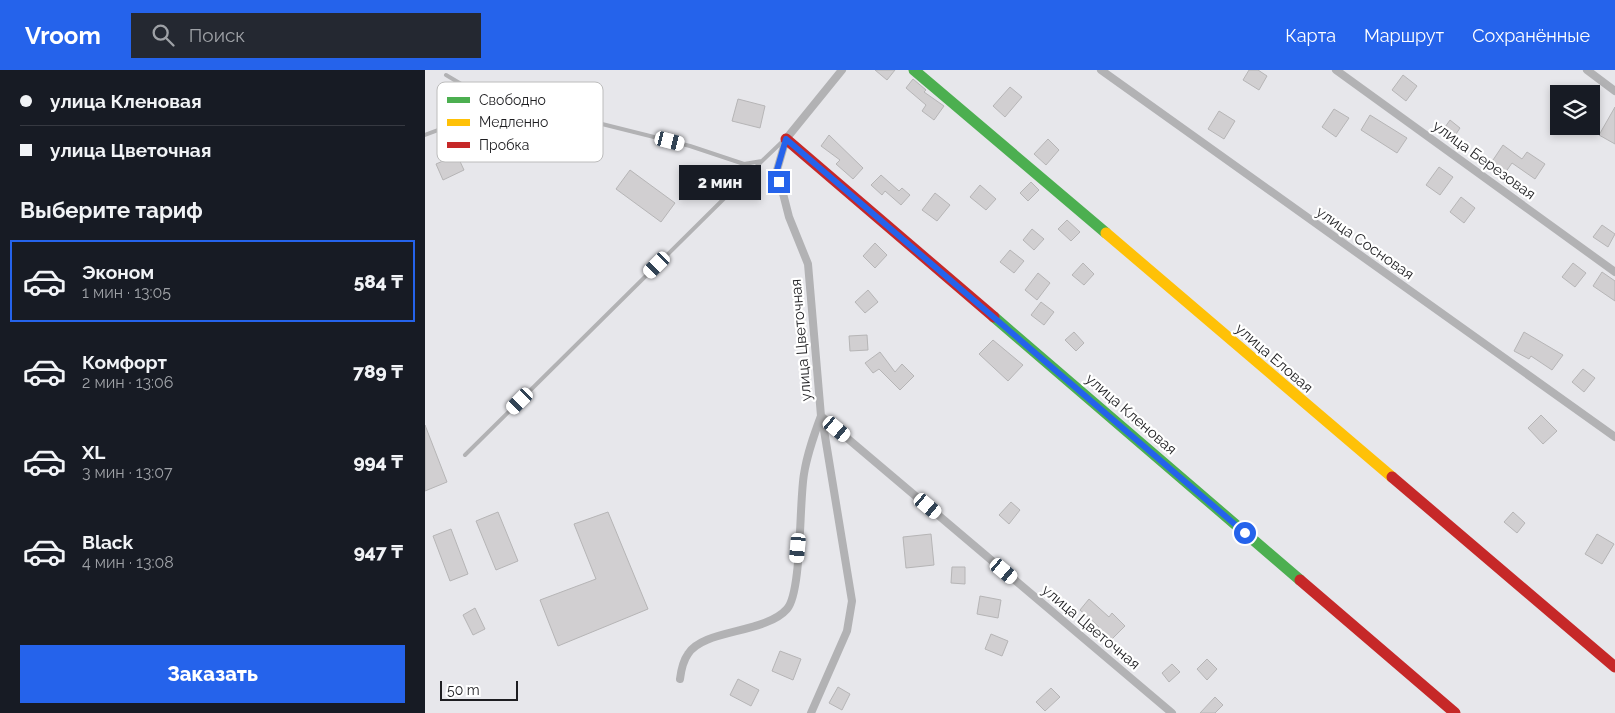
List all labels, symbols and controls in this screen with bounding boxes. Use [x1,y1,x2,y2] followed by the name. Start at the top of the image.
[131,13,481,58] search box
[25,21,101,50] text: Vroom
[149,21,177,49] icon: search
[189,24,245,46] text: Поиск
[1285,25,1336,46] text: Карта
[1364,25,1444,46] text: Маршрут
[1472,25,1590,46] text: Сохранённые
[437,82,603,162] legend
[1550,85,1600,135] map controls
[1550,85,1600,135] button: layers
[50,90,202,112] text: улица Кленовая
[479,92,546,108] text: Свободно
[479,114,548,130] text: Медленно
[1429,117,1539,203] street label: улица Березовая
[653,130,686,152] car
[479,137,529,153] text: Пробка
[50,139,211,161] text: улица Цветочная
[679,164,761,200] callout: 2 мин
[768,171,790,193] route end
[698,173,742,192] text: 2 мин
[20,197,203,223] text: Выберите тариф
[1313,203,1417,283] street label: улица Сосновая
[641,249,672,281] car
[22,259,67,304] icon: car
[82,261,154,283] text: Эконом
[354,270,403,292] text: 584 ₸
[787,278,815,402] street label: улица Цветочная
[82,283,171,302] text: 1 мин · 13:05
[1232,319,1316,397] street label: улица Еловая
[22,349,67,394] icon: car
[82,351,167,373] text: Комфорт
[353,360,403,382] text: 789 ₸
[1082,370,1180,458] street label: улица Кленовая
[82,373,174,392] text: 2 мин · 13:06
[504,385,535,417] car
[820,414,853,444] car
[22,439,67,484] icon: car
[82,441,105,463] text: XL
[353,450,403,472] text: 994 ₸
[82,463,173,482] text: 3 мин · 13:07
[911,491,944,521] car
[1234,522,1256,544] route start
[22,529,67,574] icon: car
[82,531,133,553] text: Black
[789,532,806,564] car
[354,540,403,562] text: 947 ₸
[82,553,174,572] text: 4 мин · 13:08
[987,556,1020,586] car
[1038,581,1144,673] street label: улица Цветочная
[20,645,405,703] button: Заказать
[440,678,517,701] scale bar
[447,682,480,698] text: 50 m

